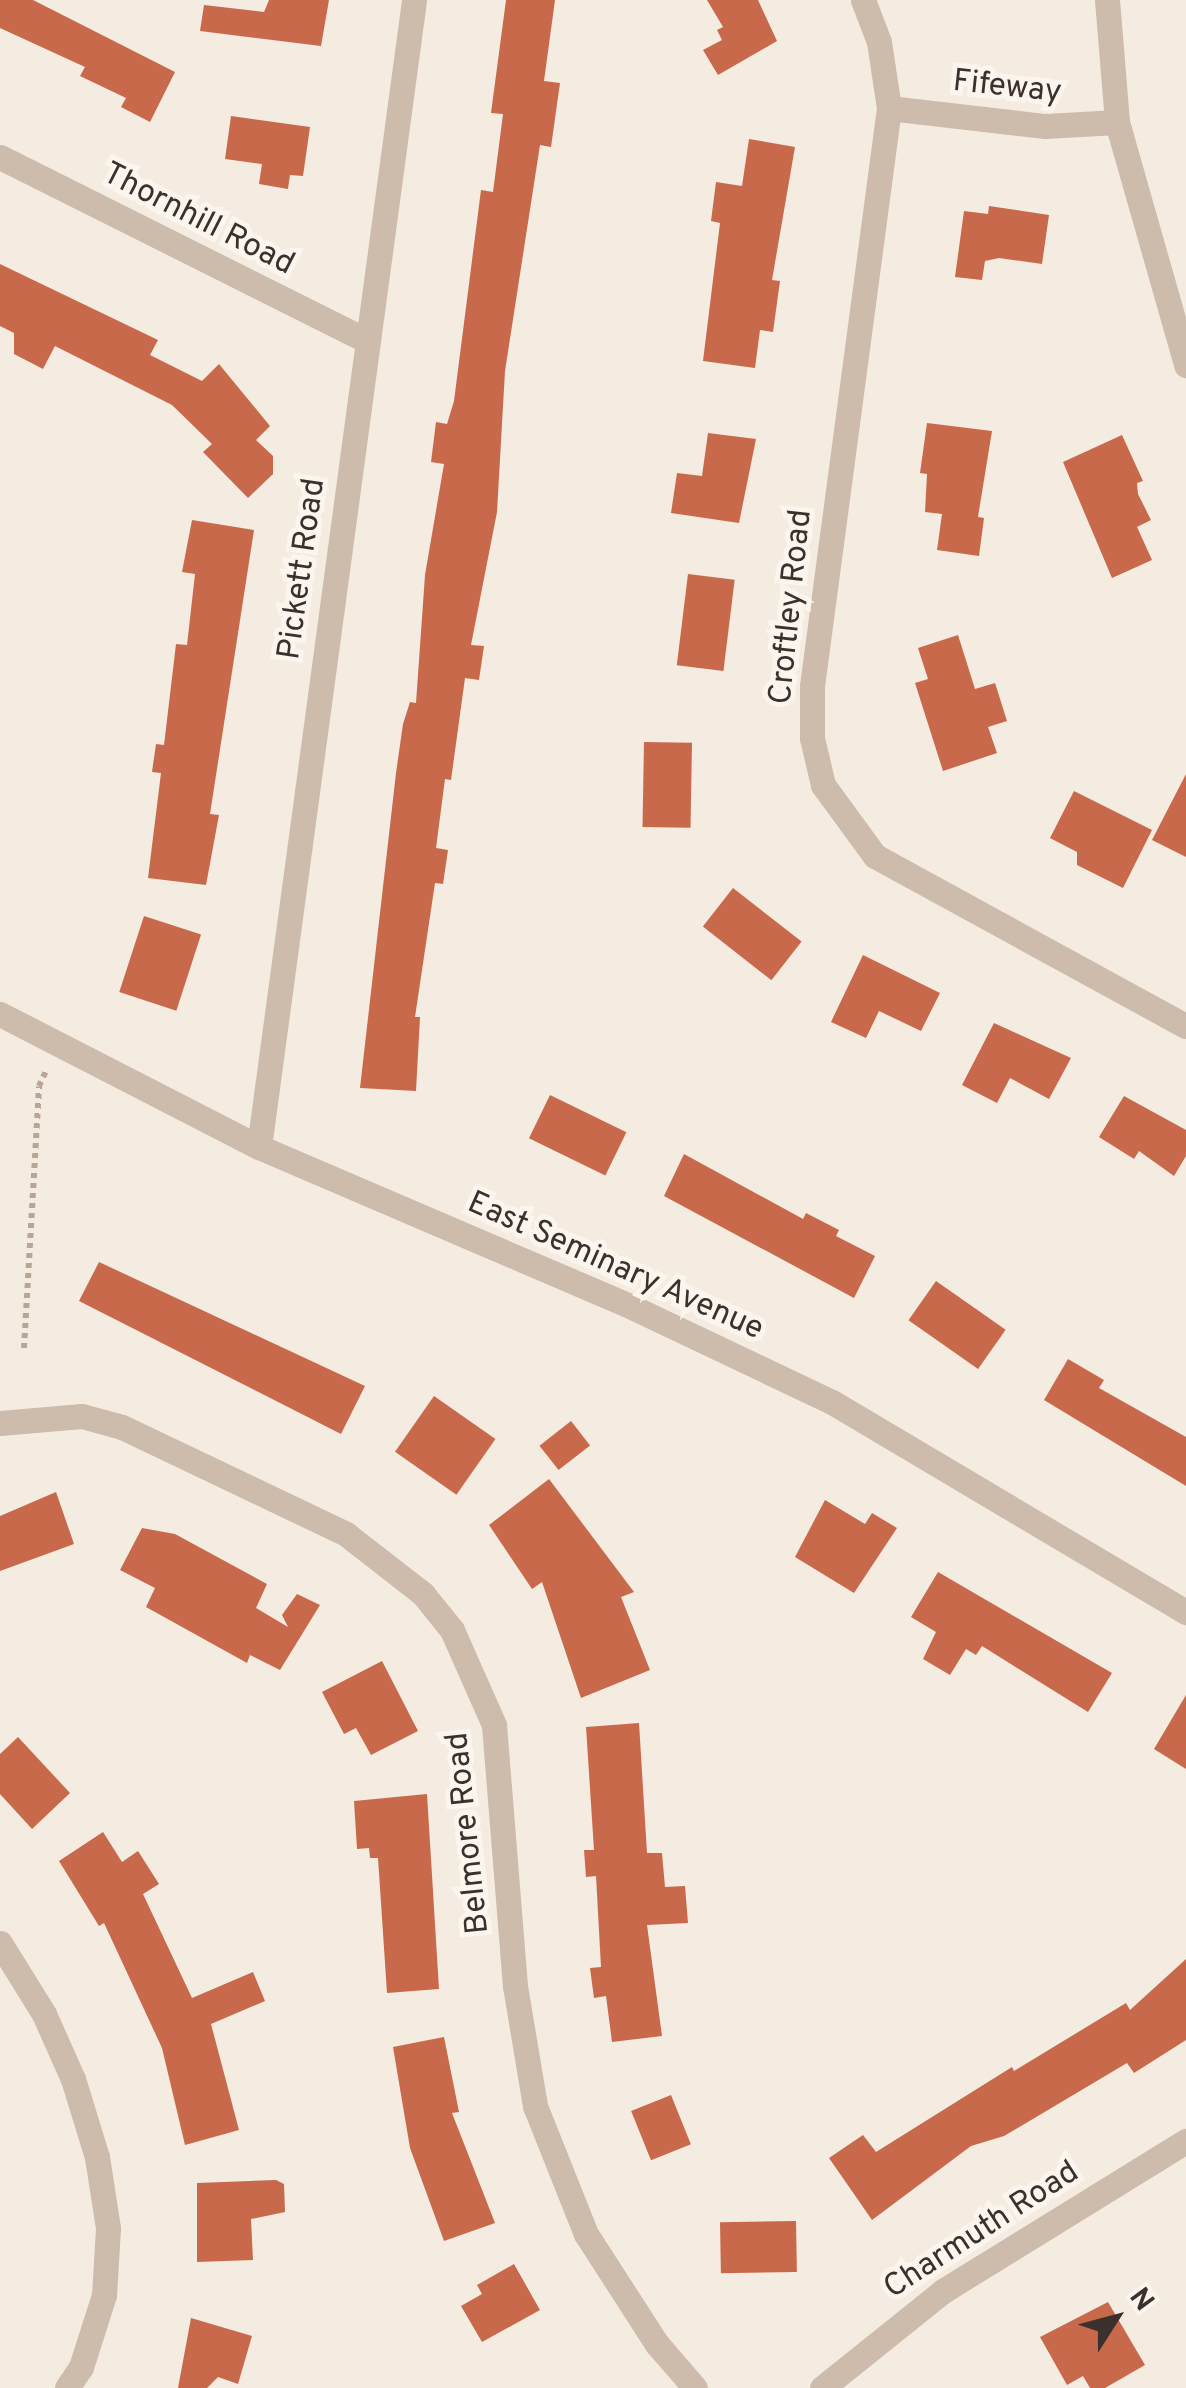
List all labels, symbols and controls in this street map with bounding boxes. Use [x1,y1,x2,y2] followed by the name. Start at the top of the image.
[951,63,1063,113] street label: Fifeway
[96,155,300,285] street label: Thornhill Road
[271,476,335,662] street label: Pickett Road
[763,508,821,706] street label: Croftley Road
[461,1184,769,1350] street label: East Seminary Avenue
[439,1730,499,1936] street label: Belmore Road
[877,2154,1087,2308] street label: Charmuth Road
[1066,2268,1166,2368] north arrow
[1120,2282,1161,2319] text: N

